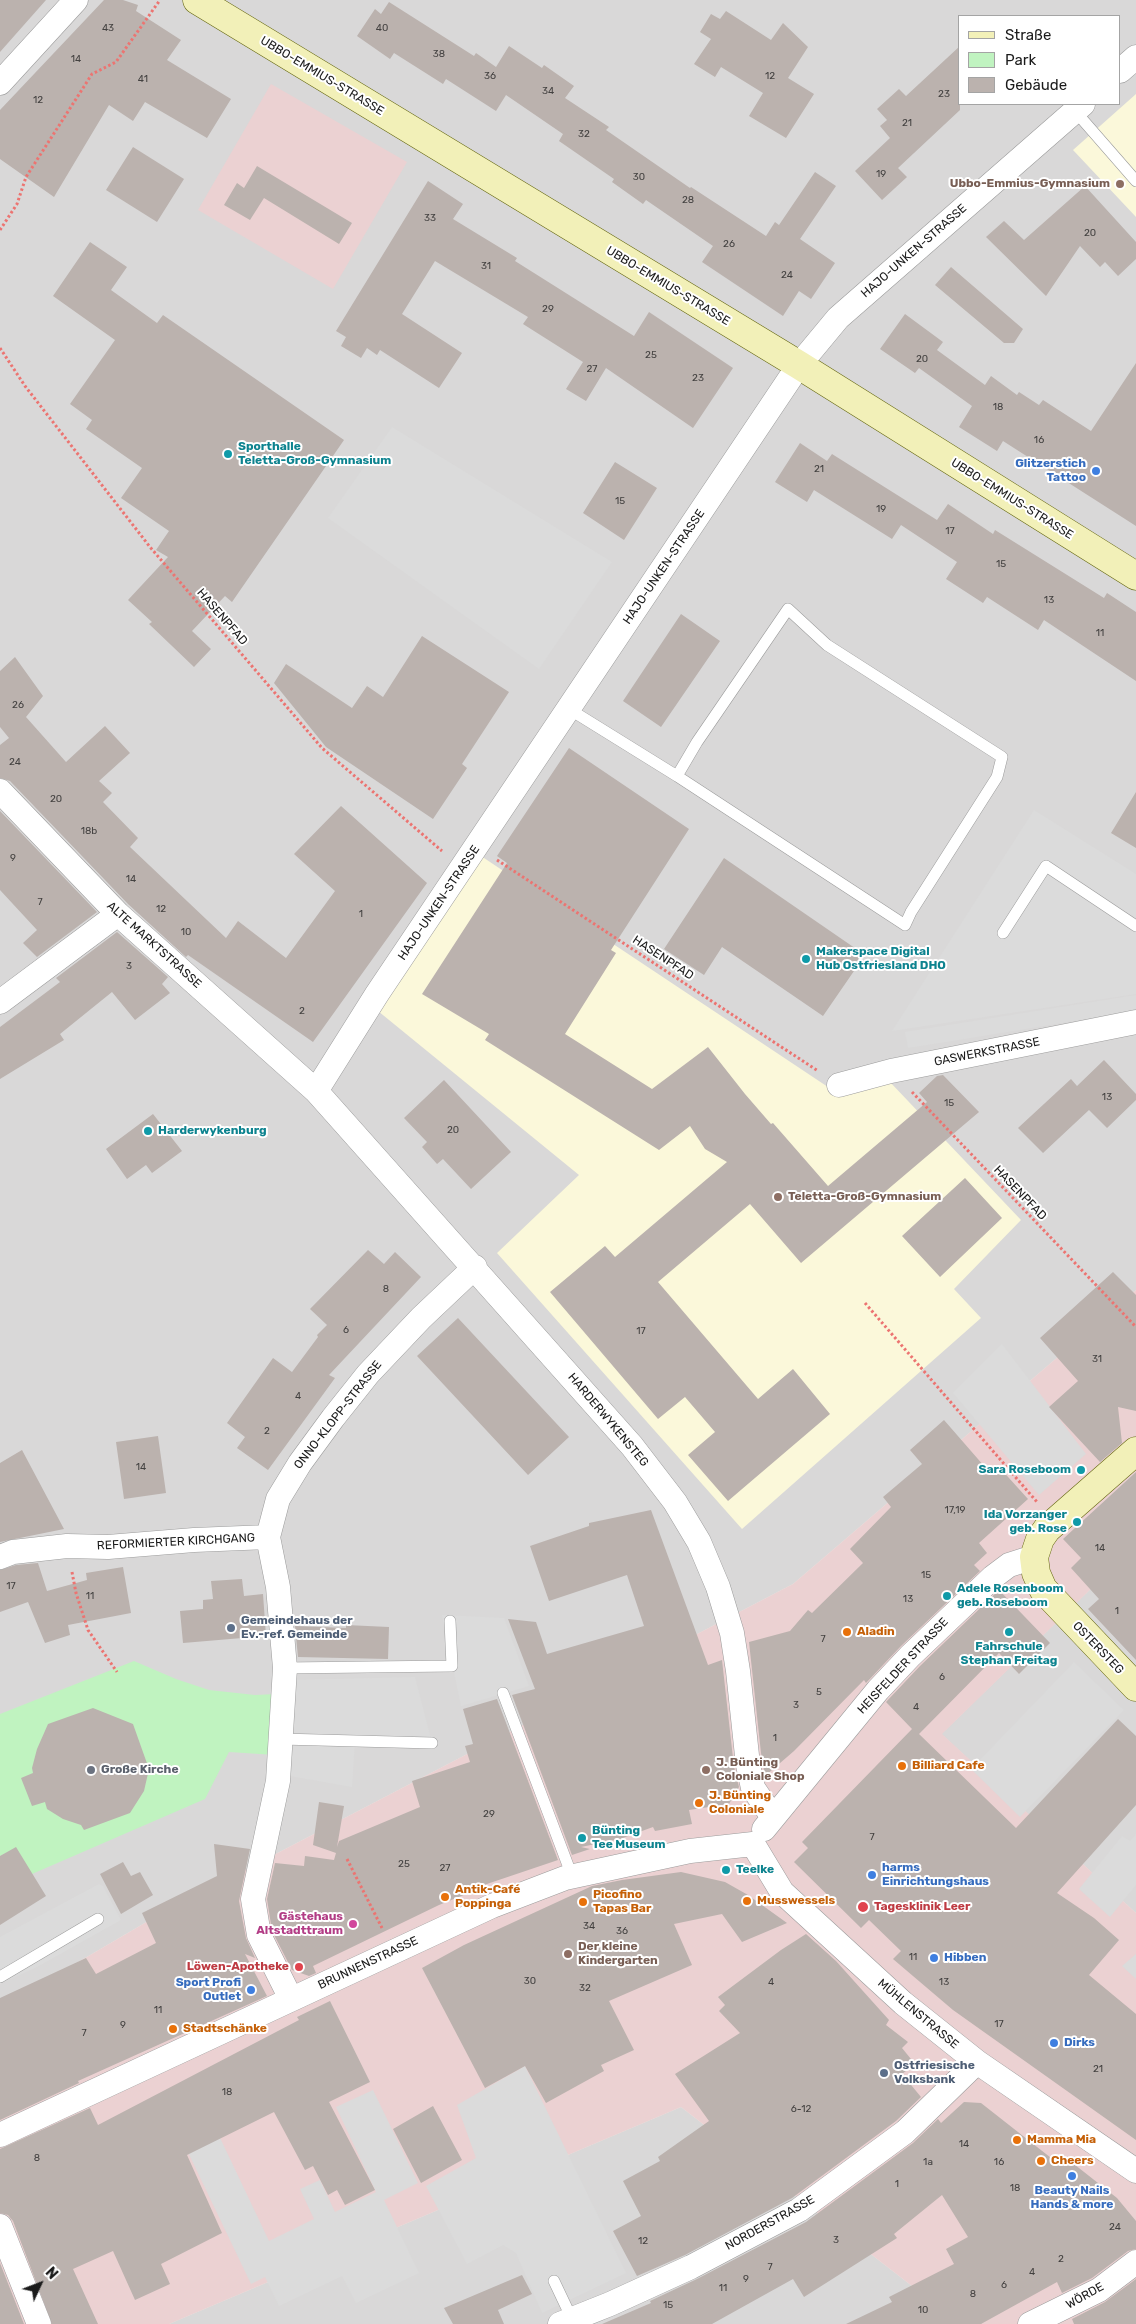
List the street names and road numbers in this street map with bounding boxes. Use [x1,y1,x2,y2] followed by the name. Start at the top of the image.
[258,33,386,119] street label: UBBO-EMMIUS-STRASSE
[858,201,970,301] street label: HAJO-UNKEN-STRASSE
[604,243,732,329] street label: UBBO-EMMIUS-STRASSE
[948,455,1076,543] street label: UBBO-EMMIUS-STRASSE
[620,507,708,627] street label: HAJO-UNKEN-STRASSE
[194,586,250,648] street label: HASENPFAD
[395,843,483,963] street label: HAJO-UNKEN-STRASSE
[104,899,204,991] street label: ALTE MARKTSTRASSE
[630,933,696,983] street label: HASENPFAD
[933,1035,1041,1069] street label: GASWERKSTRASSE
[990,1163,1050,1223] street label: HASENPFAD
[291,1358,385,1472] street label: ONNO-KLOPP-STRASSE
[565,1370,651,1470] street label: HARDERWYKENSTEG
[97,1531,255,1553] street label: REFORMIERTER KIRCHGANG
[855,1615,951,1717] street label: HEISFELDER STRASSE
[1069,1619,1127,1677] street label: OSTERSTEG
[316,1933,420,1993] street label: BRUNNENSTRASSE
[875,1976,961,2052] street label: MÜHLENSTRASSE
[723,2192,817,2254] street label: NORDERSTRASSE
[1064,2280,1106,2312] street label: WÖRDE

